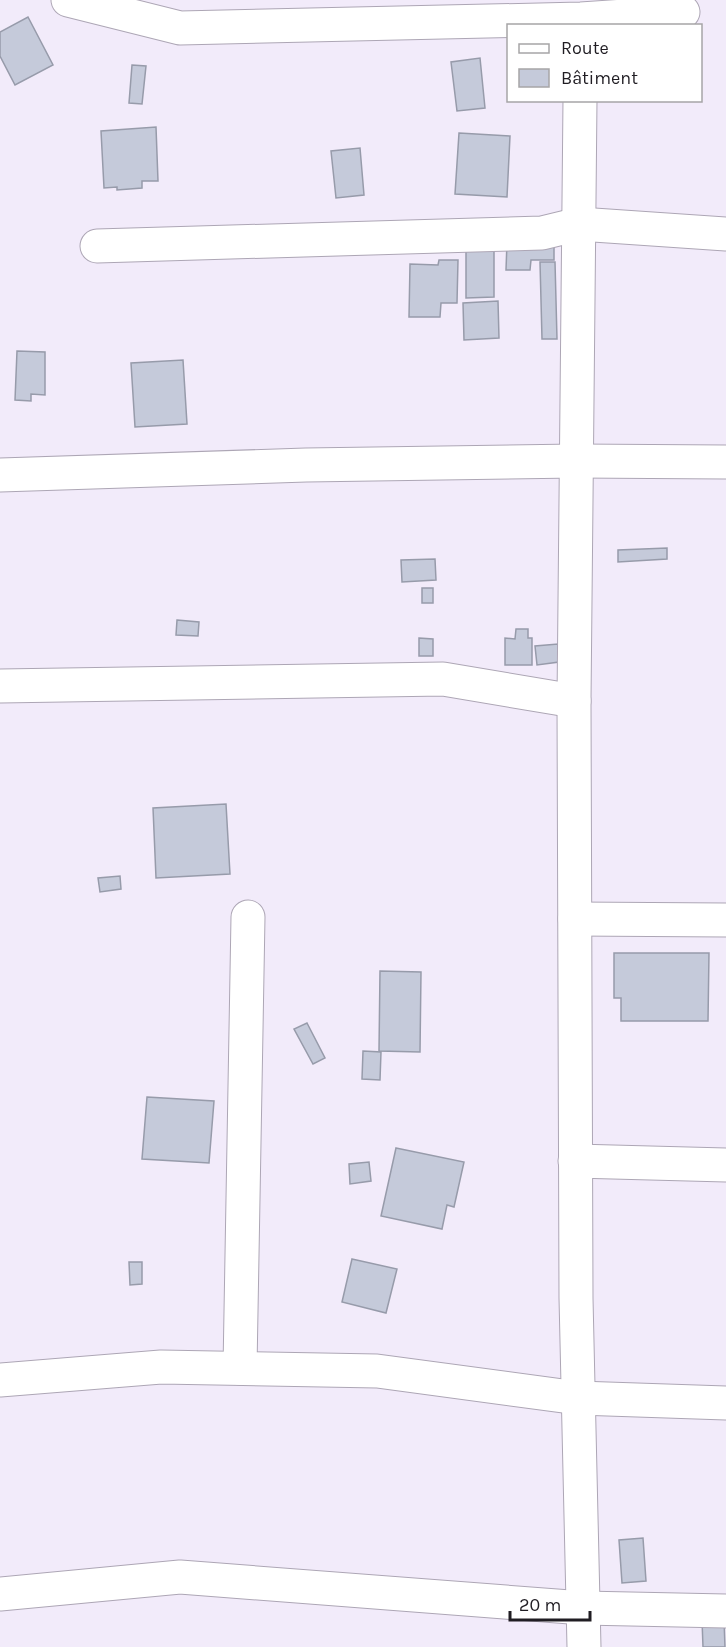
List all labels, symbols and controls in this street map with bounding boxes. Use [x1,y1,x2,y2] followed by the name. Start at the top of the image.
[507,24,702,102] legend
[561,37,609,59] text: Route
[561,67,638,89] text: Bâtiment
[510,1584,590,1622] scale bar
[519,1594,561,1616] text: 20 m

